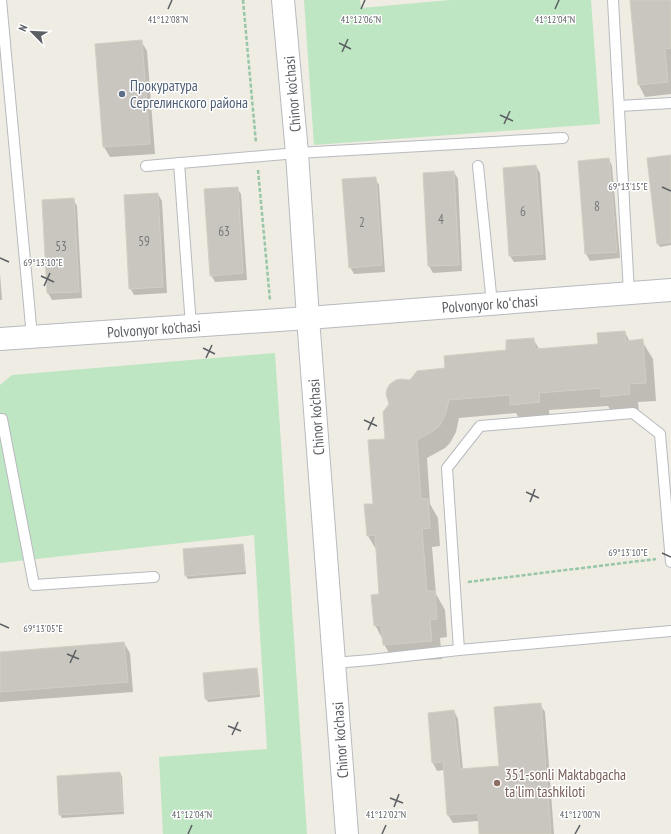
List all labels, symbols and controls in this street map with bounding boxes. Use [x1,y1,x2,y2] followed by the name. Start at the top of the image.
[12,12,52,52] north arrow
[148,13,188,26] text: 41°12'08"N
[341,13,381,26] text: 41°12'06"N
[535,13,575,26] text: 41°12'04"N
[15,22,30,33] text: N
[279,55,305,133] street label: Chinor ko'chasi
[130,76,248,112] place label: Прокуратура Сергелинского района
[117,89,127,99] marker: Прокуратура Сергелинского района
[608,180,648,193] text: 69°13'15"E
[594,198,600,215] house number: 8
[520,203,526,220] house number: 6
[438,211,444,228] house number: 4
[359,214,365,231] house number: 2
[218,223,230,240] house number: 63
[138,233,150,250] house number: 59
[55,238,67,255] house number: 53
[23,256,63,269] text: 69°13'10"E
[441,291,539,317] street label: Polvonyor koʻchasi
[107,316,201,342] street label: Polvonyor ko'chasi
[304,378,328,456] street label: Chinor ko'chasi
[608,546,648,559] text: 69°13'10"E
[23,622,63,635] text: 69°13'05"E
[328,701,352,779] street label: Chinor ko'chasi
[505,765,626,801] place label: 351-sonli Maktabgacha ta'lim tashkiloti
[492,778,502,788] marker: 351-sonli Maktabgacha ta'lim tashkiloti
[172,808,212,821] text: 41°12'04"N
[366,808,406,821] text: 41°12'02"N
[560,808,600,821] text: 41°12'00"N

